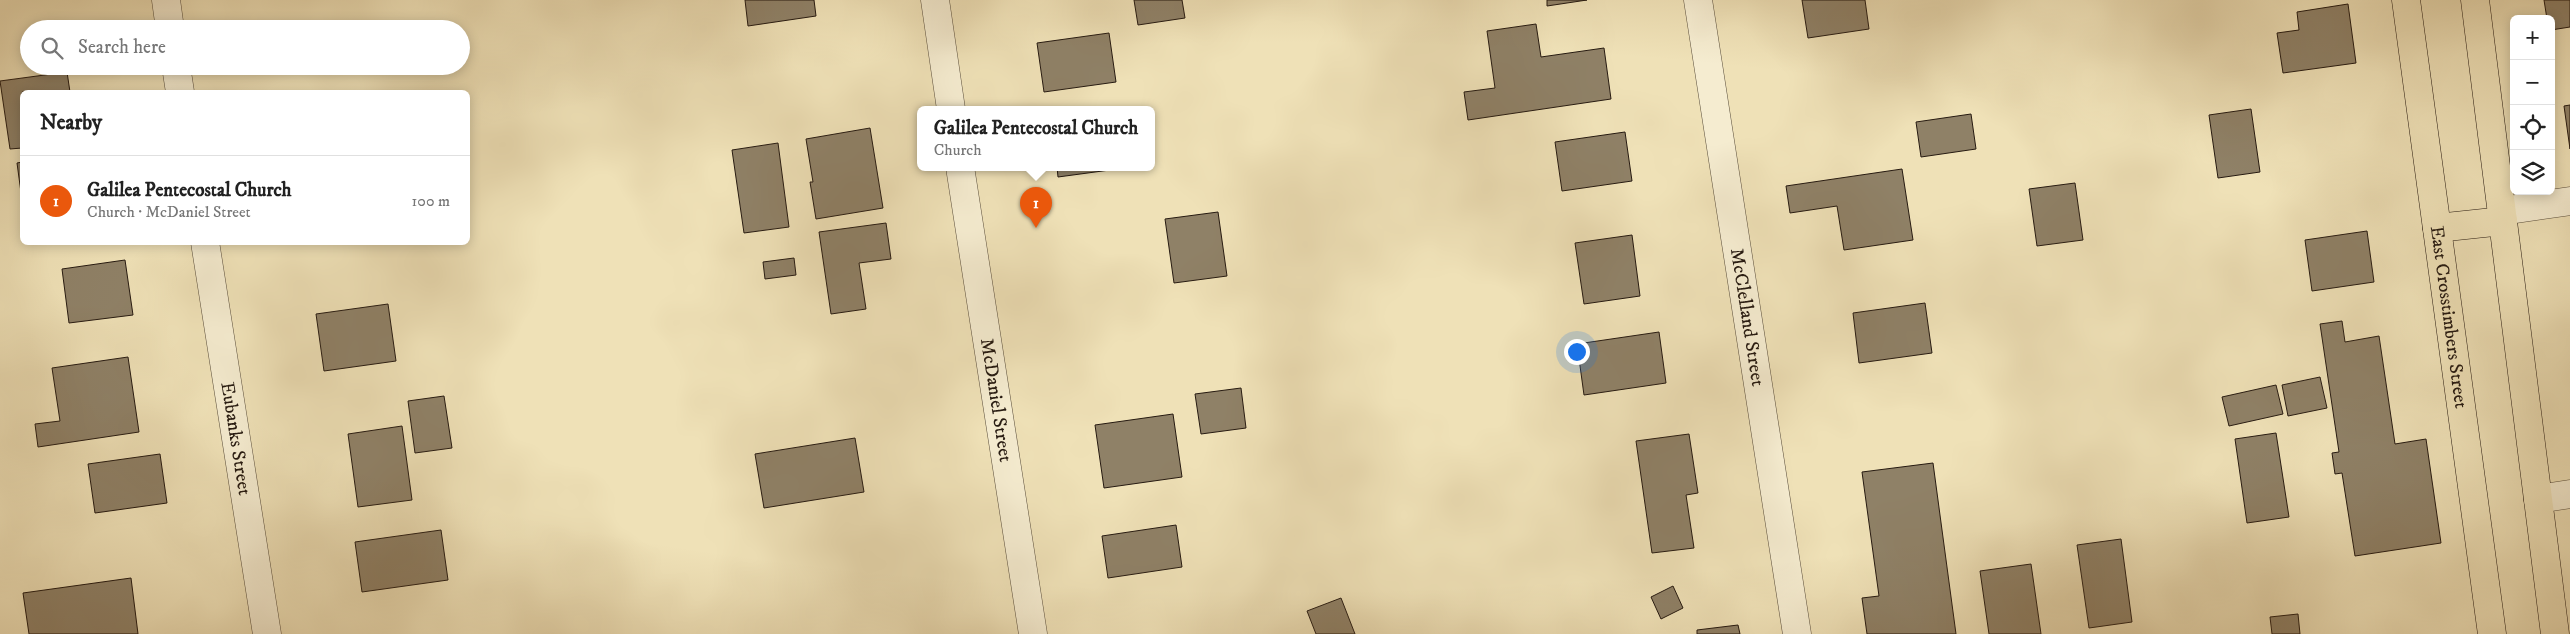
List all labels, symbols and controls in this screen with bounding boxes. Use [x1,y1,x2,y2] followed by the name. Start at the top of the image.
[2510,15,2555,195] map controls
[2510,15,2555,60] button: +
[20,20,470,75] search box
[38,34,66,62] icon: search
[78,36,166,59] text: Search here
[2510,60,2555,105] button: −
[2510,105,2555,150] button: locate
[917,106,1155,171] popup
[40,110,102,136] text: Nearby
[934,117,1138,140] text: Galilea Pentecostal Church
[934,140,982,160] text: Church
[2510,150,2555,195] button: layers
[87,179,292,202] text: Galilea Pentecostal Church
[1020,187,1052,228] pin: 1
[53,191,59,211] text: 1
[412,191,450,211] text: 100 m
[87,202,251,222] text: Church · McDaniel Street
[2425,224,2473,410] street label: East Crosstimbers Street
[1725,247,1770,388] street label: McClelland Street
[975,337,1017,464] street label: McDaniel Street
[1564,339,1590,365] your location
[216,380,256,497] street label: Eubanks Street

